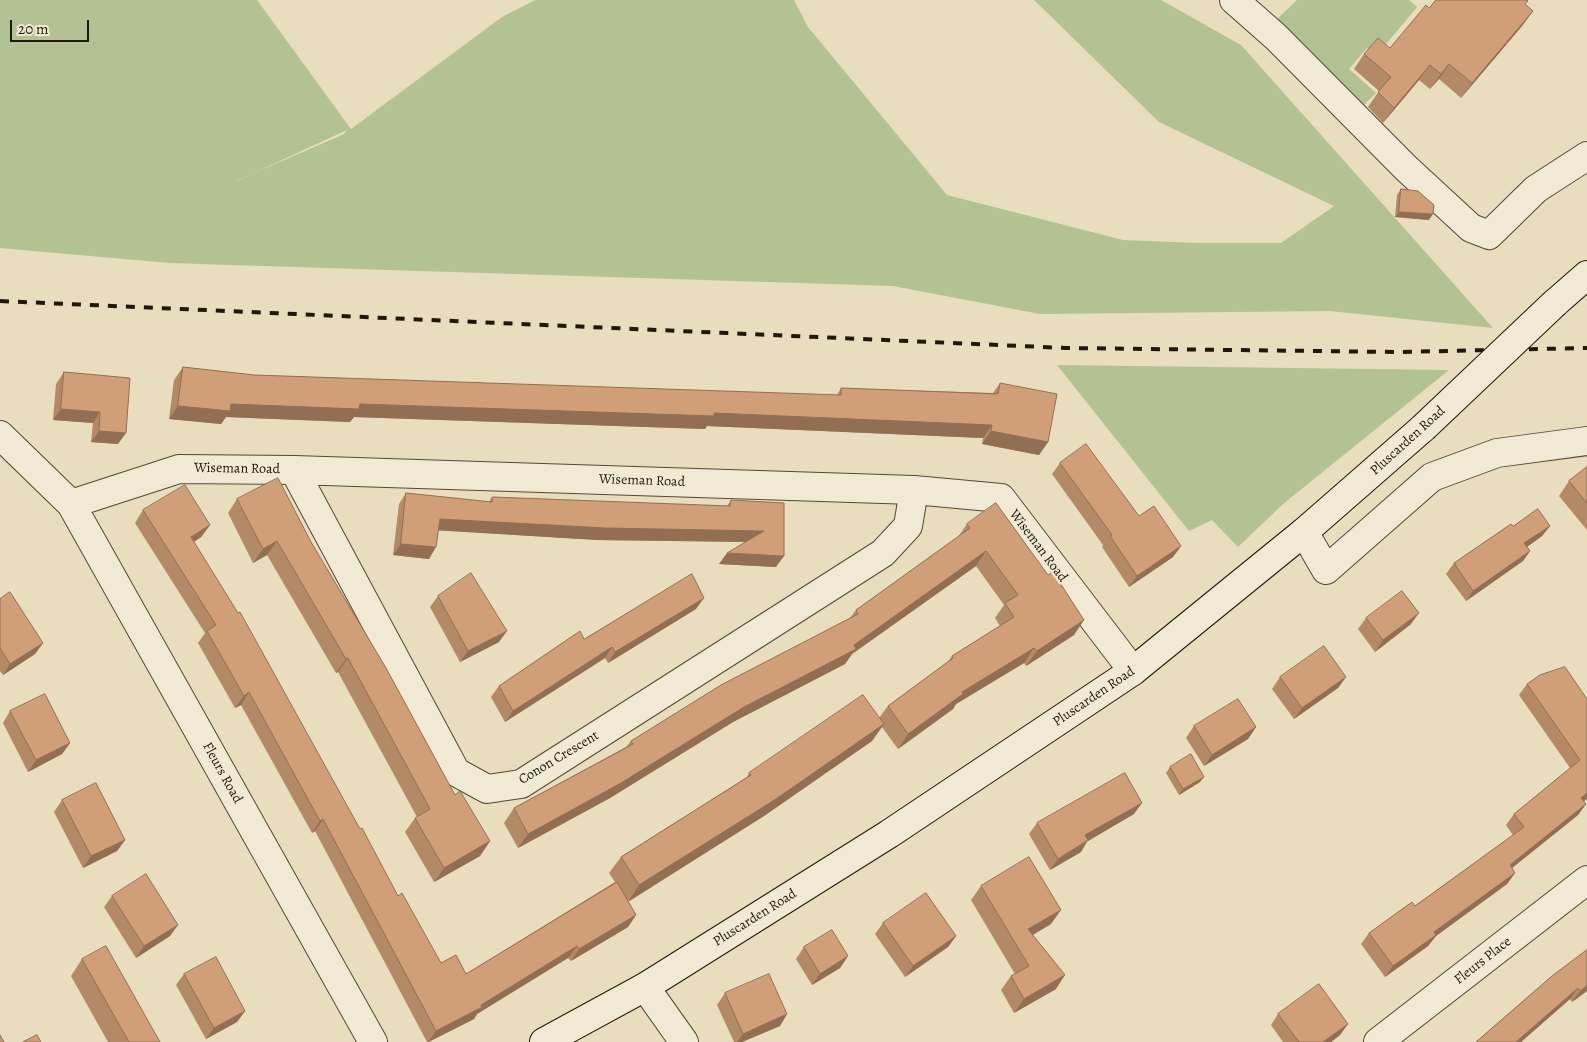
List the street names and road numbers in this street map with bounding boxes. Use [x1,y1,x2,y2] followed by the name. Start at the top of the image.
[1367,403,1449,479] street label: Pluscarden Road
[194,460,280,478] street label: Wiseman Road
[599,471,685,491] street label: Wiseman Road
[1005,507,1071,585] street label: Wiseman Road
[1050,663,1138,731] street label: Pluscarden Road
[516,728,602,788] street label: Conon Crescent
[198,739,246,807] street label: Fleurs Road
[710,886,800,950] street label: Pluscarden Road
[1451,933,1515,989] street label: Fleurs Place

